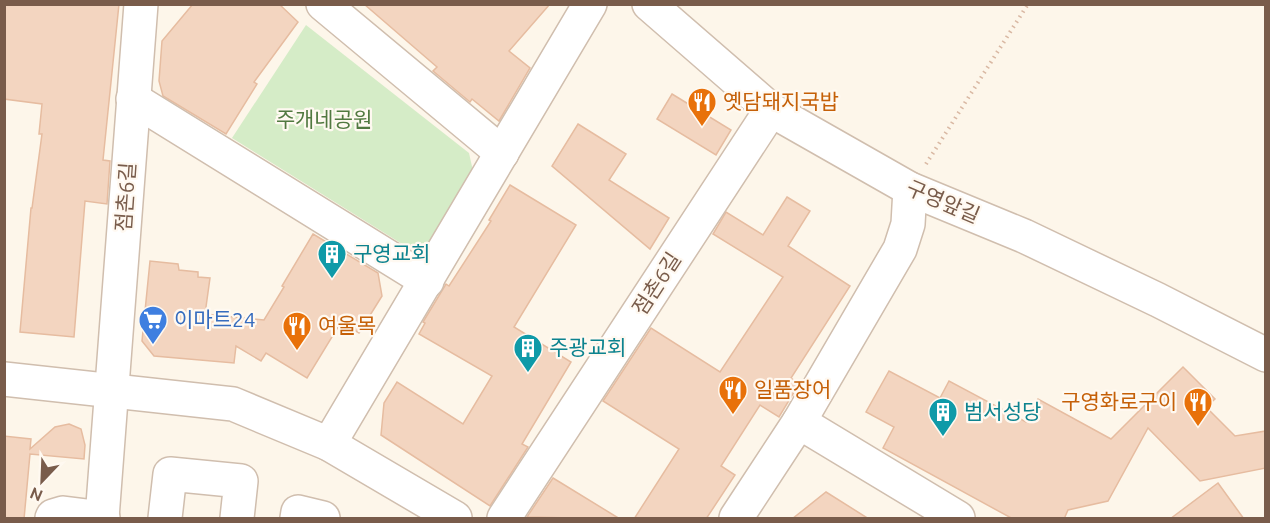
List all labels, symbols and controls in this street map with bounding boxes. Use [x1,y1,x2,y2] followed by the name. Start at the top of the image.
[686,86,718,128] restaurant icon: 옛담돼지국밥
[723,89,839,113] place label: 옛담돼지국밥
[276,107,372,131] park label: 주개네공원
[111,161,139,233] street label: 점촌6길
[903,175,984,227] street label: 구영앞길
[316,238,348,280] building icon: 구영교회
[353,241,430,265] place label: 구영교회
[627,248,685,319] street label: 점촌6길
[137,304,169,346] supermarket icon: 이마트24
[174,307,256,331] place label: 이마트24
[281,310,313,352] restaurant icon: 여울목
[318,313,376,337] place label: 여울목
[512,332,544,374] building icon: 주광교회
[549,335,626,359] place label: 주광교회
[717,374,749,416] restaurant icon: 일품장어
[754,377,831,401] place label: 일품장어
[1182,386,1214,428] restaurant icon: 구영화로구이
[1061,389,1177,413] place label: 구영화로구이
[927,396,959,438] building icon: 범서성당
[964,399,1041,423] place label: 범서성당
[12,451,72,511] north arrow
[27,484,45,505] text: N

